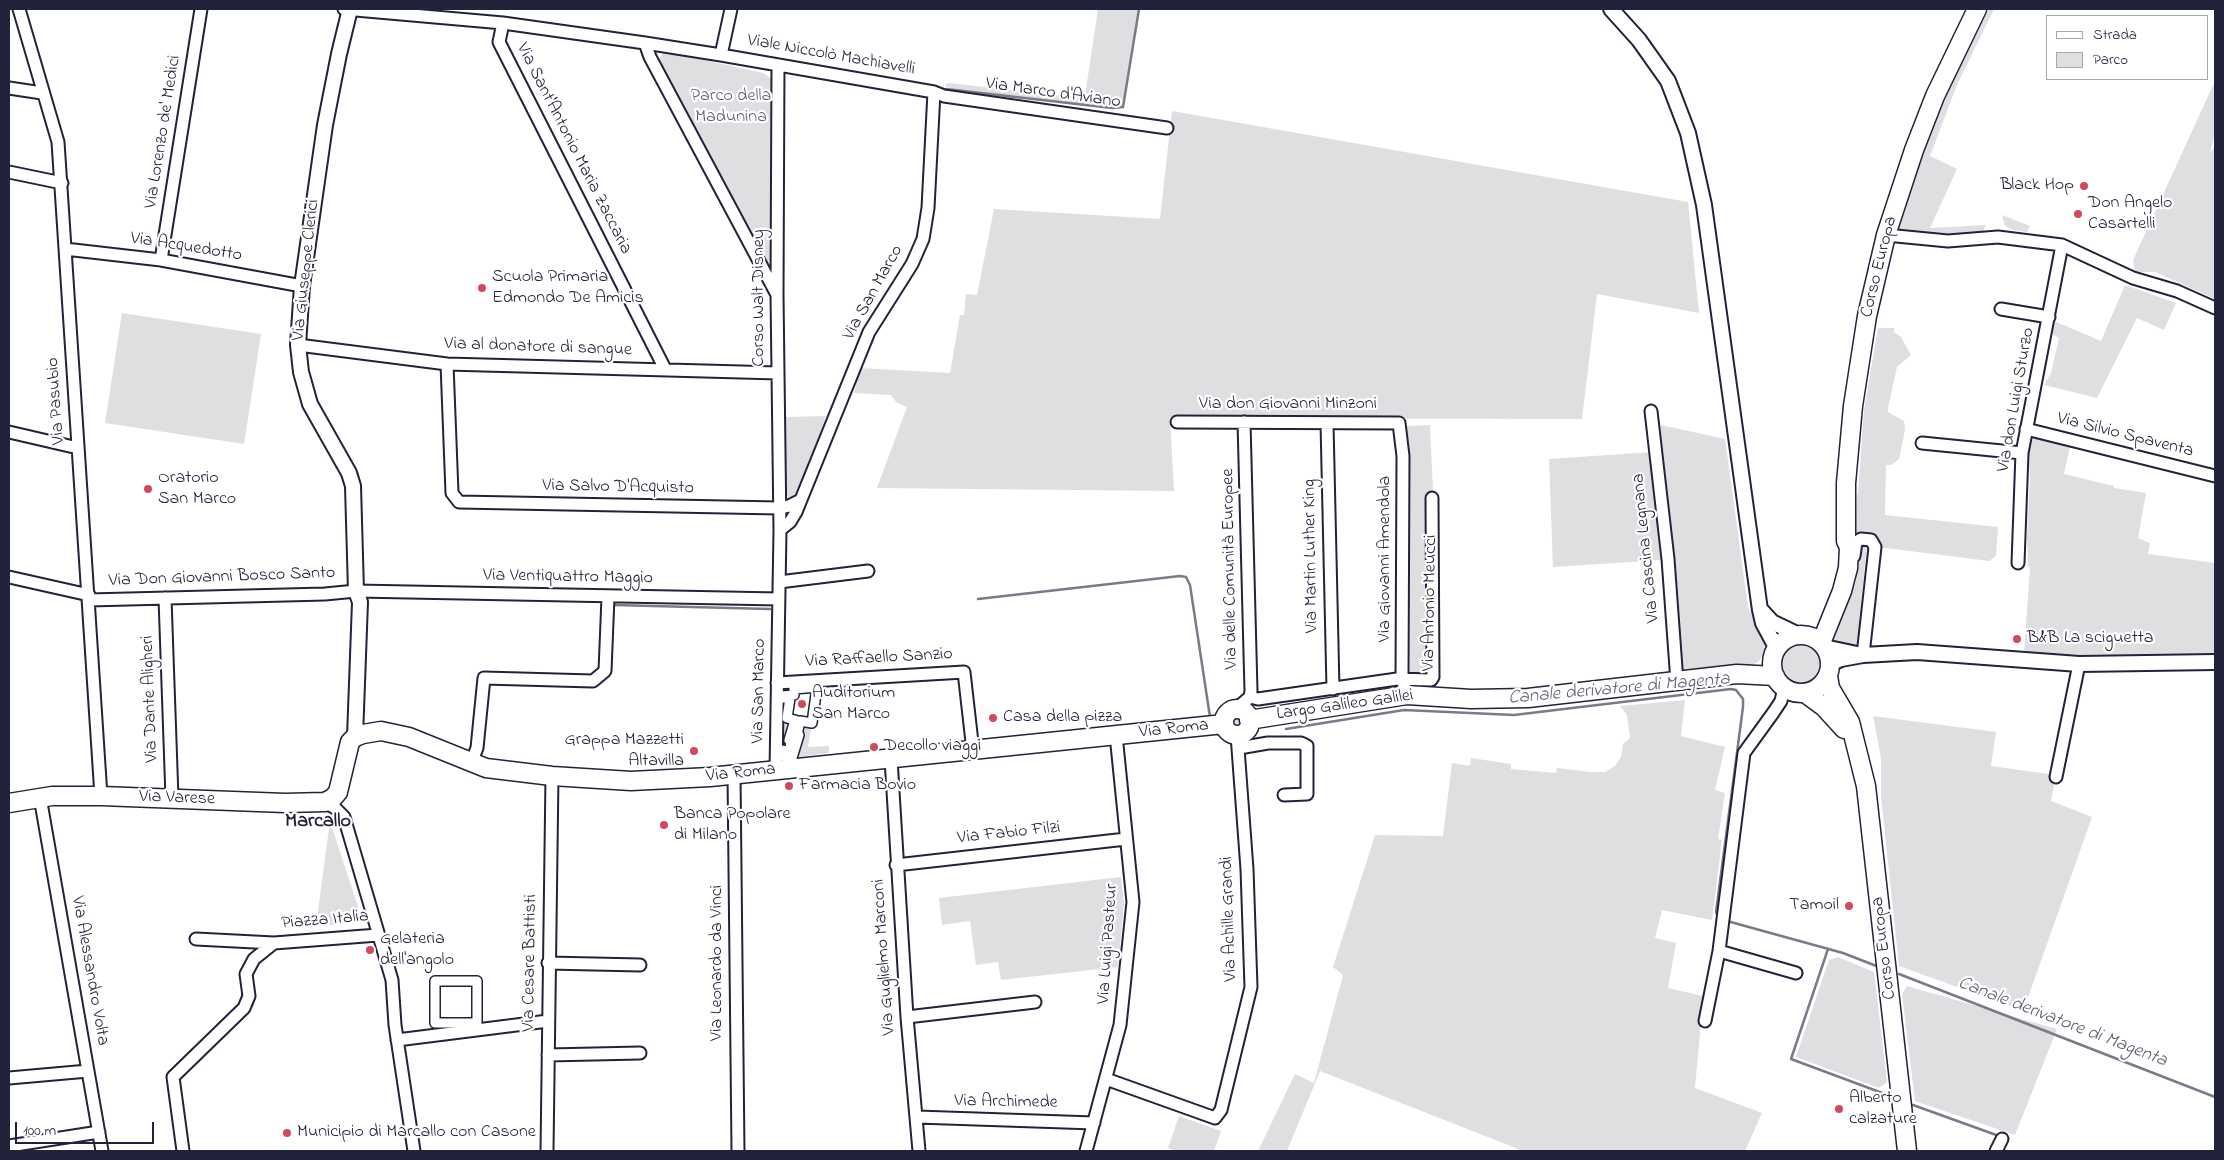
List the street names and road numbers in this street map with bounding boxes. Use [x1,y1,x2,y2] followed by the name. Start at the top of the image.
[745,31,917,81] street label: Viale Niccolò Machiavelli
[510,40,636,258] street label: Via Sant'Antonio Maria Zaccaria
[141,54,187,210] street label: Via Lorenzo de' Medici
[984,74,1122,114] street label: Via Marco d'Aviano
[289,198,325,342] street label: Via Giuseppe Clerici
[1857,214,1903,320] street label: Corso Europa
[129,229,243,267] street label: Via Acquedotto
[749,229,771,367] street label: Corso Walt Disney
[839,242,909,344] street label: Via San Marco
[1994,326,2040,474] street label: Via don Luigi Sturzo
[444,334,632,362] street label: Via al donatore di sangue
[43,357,71,445] street label: Via Pasubio
[1199,394,1377,416] street label: Via don Giovanni Minzoni
[2054,409,2196,463] street label: Via Silvio Spaventa
[1218,468,1244,670] street label: Via delle Comunità Europee
[1628,472,1666,624] street label: Via Cascina Legnana
[542,476,694,500] street label: Via Salvo D'Acquisto
[1375,476,1397,642] street label: Via Giovanni Amendola
[1300,479,1324,633] street label: Via Martin Luther King
[1419,535,1443,671] street label: Via Antonio Meucci
[108,563,336,593] street label: Via Don Giovanni Bosco Santo
[483,566,653,590] street label: Via Ventiquattro Maggio
[138,635,164,763] street label: Via Dante Aligheri
[748,638,772,744] street label: Via San Marco
[805,644,953,674] street label: Via Raffaello Sanzio
[1275,686,1415,726] street label: Largo Galileo Galilei
[1138,716,1210,744] street label: Via Roma
[705,760,777,788] street label: Via Roma
[139,787,215,811] street label: Via Varese
[956,818,1062,850] street label: Via Fabio Filzi
[1217,856,1243,982] street label: Via Achille Grandi
[869,878,901,1036] street label: Via Guglielmo Marconi
[1094,883,1124,1005] street label: Via Luigi Pasteur
[707,885,729,1041] street label: Via Leonardo da Vinci
[519,894,543,1032] street label: Via Cesare Battisti
[65,895,113,1047] street label: Via Alessandro Volta
[1868,895,1902,1001] street label: Corso Europa
[280,906,370,936] street label: Piazza Italia
[954,1091,1058,1115] street label: Via Archimede

